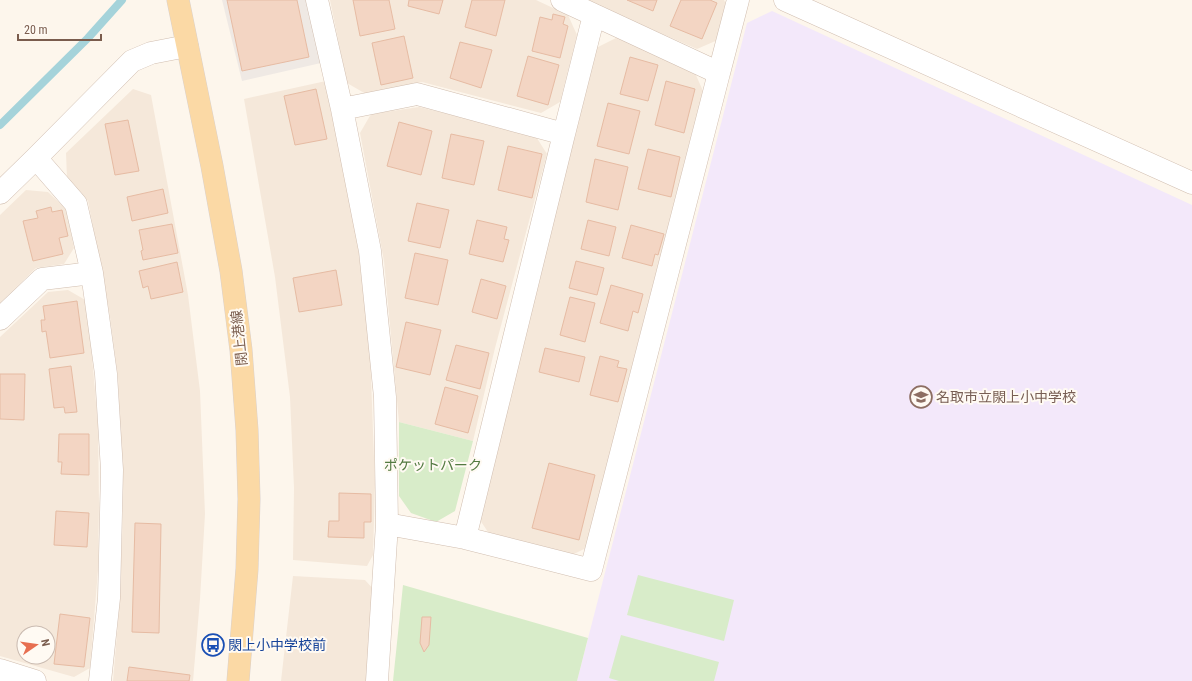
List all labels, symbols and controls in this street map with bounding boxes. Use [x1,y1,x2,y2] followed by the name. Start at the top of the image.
[18,16,101,42] scale bar
[24,23,48,37] text: 20 m
[228,309,250,367] street label: 閖上港線
[908,384,934,410] school or university icon: 名取市立閖上小中学校
[936,389,1076,405] place label: 名取市立閖上小中学校
[384,457,482,473] park label: ポケットパーク
[16,625,56,665] north arrow
[200,632,226,658] bus stop icon: 閖上小中学校前
[228,637,326,653] place label: 閖上小中学校前
[38,638,52,648] text: N

